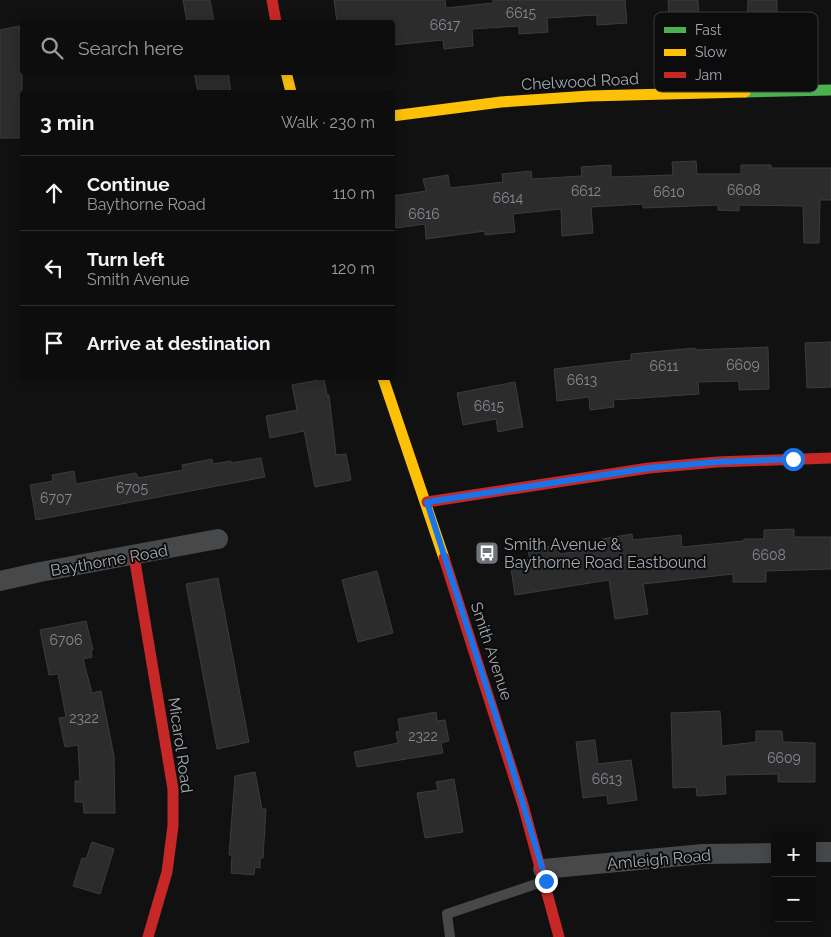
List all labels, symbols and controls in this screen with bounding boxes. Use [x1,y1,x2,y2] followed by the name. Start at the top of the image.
[506,5,537,21] house number: 6615
[654,12,818,92] legend
[430,17,461,33] house number: 6617
[20,20,395,75] search box
[695,22,722,38] text: Fast
[38,34,66,62] icon: search
[78,37,184,59] text: Search here
[695,44,727,60] text: Slow
[695,67,722,83] text: Jam
[521,69,639,94] street label: Chelwood Road
[40,110,94,135] text: 3 min
[281,113,375,132] text: Walk · 230 m
[87,173,170,195] text: Continue
[40,179,68,207] icon: ahead
[727,182,761,198] house number: 6608
[571,183,601,199] house number: 6612
[333,184,375,203] text: 110 m
[653,184,685,200] house number: 6610
[493,190,524,206] house number: 6614
[87,195,206,214] text: Baythorne Road
[408,206,440,222] house number: 6616
[87,248,164,270] text: Turn left
[40,254,68,282] icon: left
[331,259,375,278] text: 120 m
[87,270,189,289] text: Smith Avenue
[40,329,68,357] icon: arrive
[87,332,271,354] text: Arrive at destination
[726,357,760,373] house number: 6609
[650,358,678,374] house number: 6611
[567,372,597,388] house number: 6613
[474,398,505,414] house number: 6615
[782,448,805,471] route start
[116,480,148,496] house number: 6705
[40,490,72,506] house number: 6707
[504,535,707,572] place label: Smith Avenue & Baythorne Road Eastbound
[474,540,500,566] bus stop icon: Smith Avenue & Baythorne Road Eastbound
[49,541,169,580] street label: Baythorne Road
[752,547,786,563] house number: 6608
[467,600,516,703] street label: Smith Avenue
[50,632,82,648] house number: 6706
[164,696,197,794] street label: Micarol Road
[69,710,99,726] house number: 2322
[408,728,438,744] house number: 2322
[767,750,801,766] house number: 6609
[592,771,622,787] house number: 6613
[771,832,816,922] map controls
[771,832,816,877] button: +
[606,845,712,874] street label: Amleigh Road
[535,870,558,893] route end
[771,877,816,922] button: −

